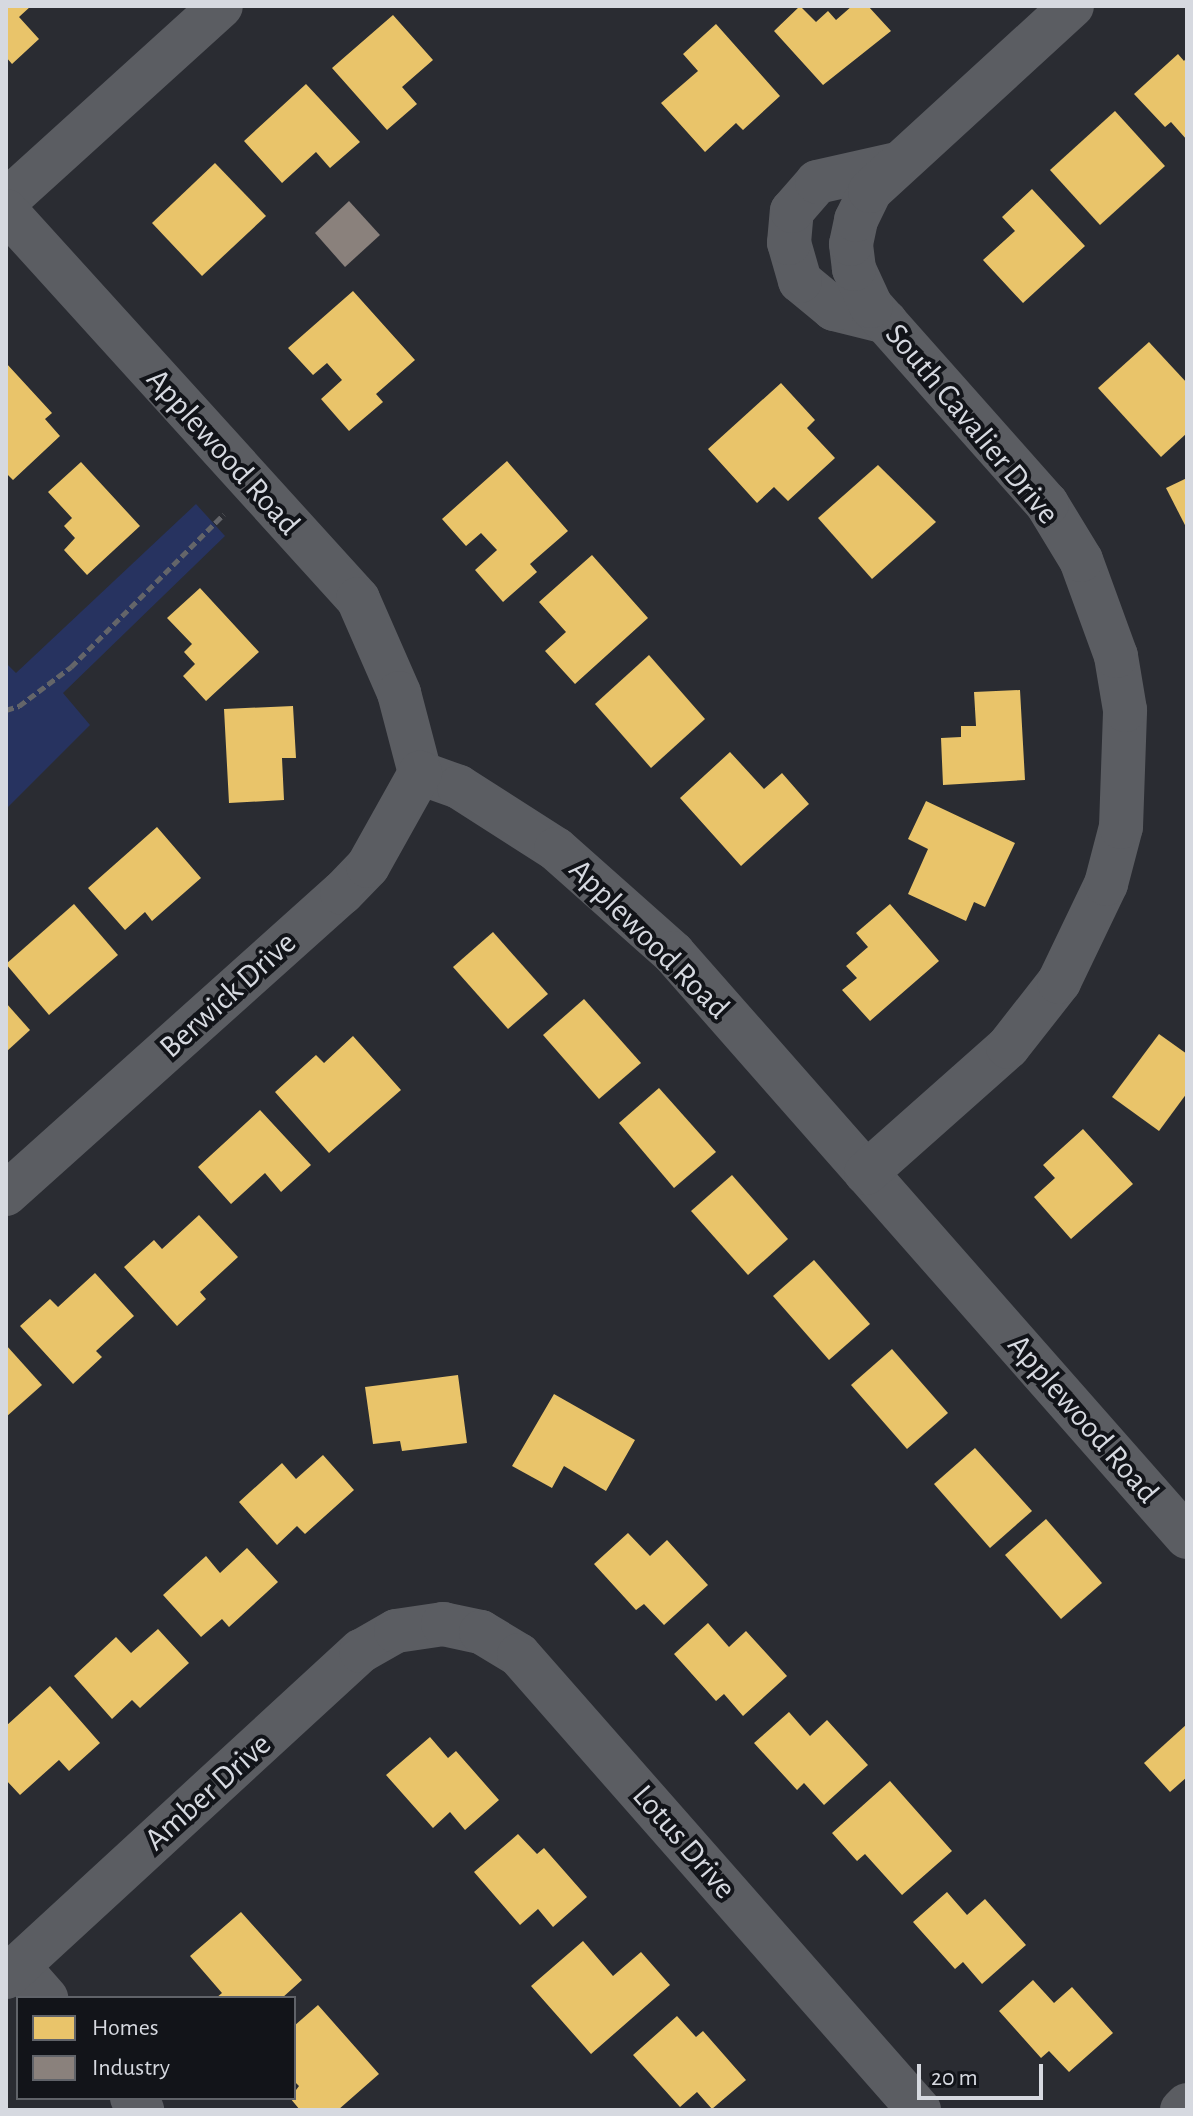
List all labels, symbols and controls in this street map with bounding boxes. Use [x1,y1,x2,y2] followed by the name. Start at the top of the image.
[877,316,1067,532] street label: South Cavalier Drive
[138,361,308,543] street label: Applewood Road
[561,851,737,1027] street label: Applewood Road
[152,924,304,1066] street label: Berwick Drive
[999,1327,1167,1511] street label: Applewood Road
[137,1725,279,1859] street label: Amber Drive
[624,1777,744,1907] street label: Lotus Drive
[16,1996,296,2100] legend
[92,2016,159,2040] text: Homes
[921,2048,1047,2098] scale bar
[92,2056,170,2080] text: Industry
[931,2066,978,2090] text: 20 m

